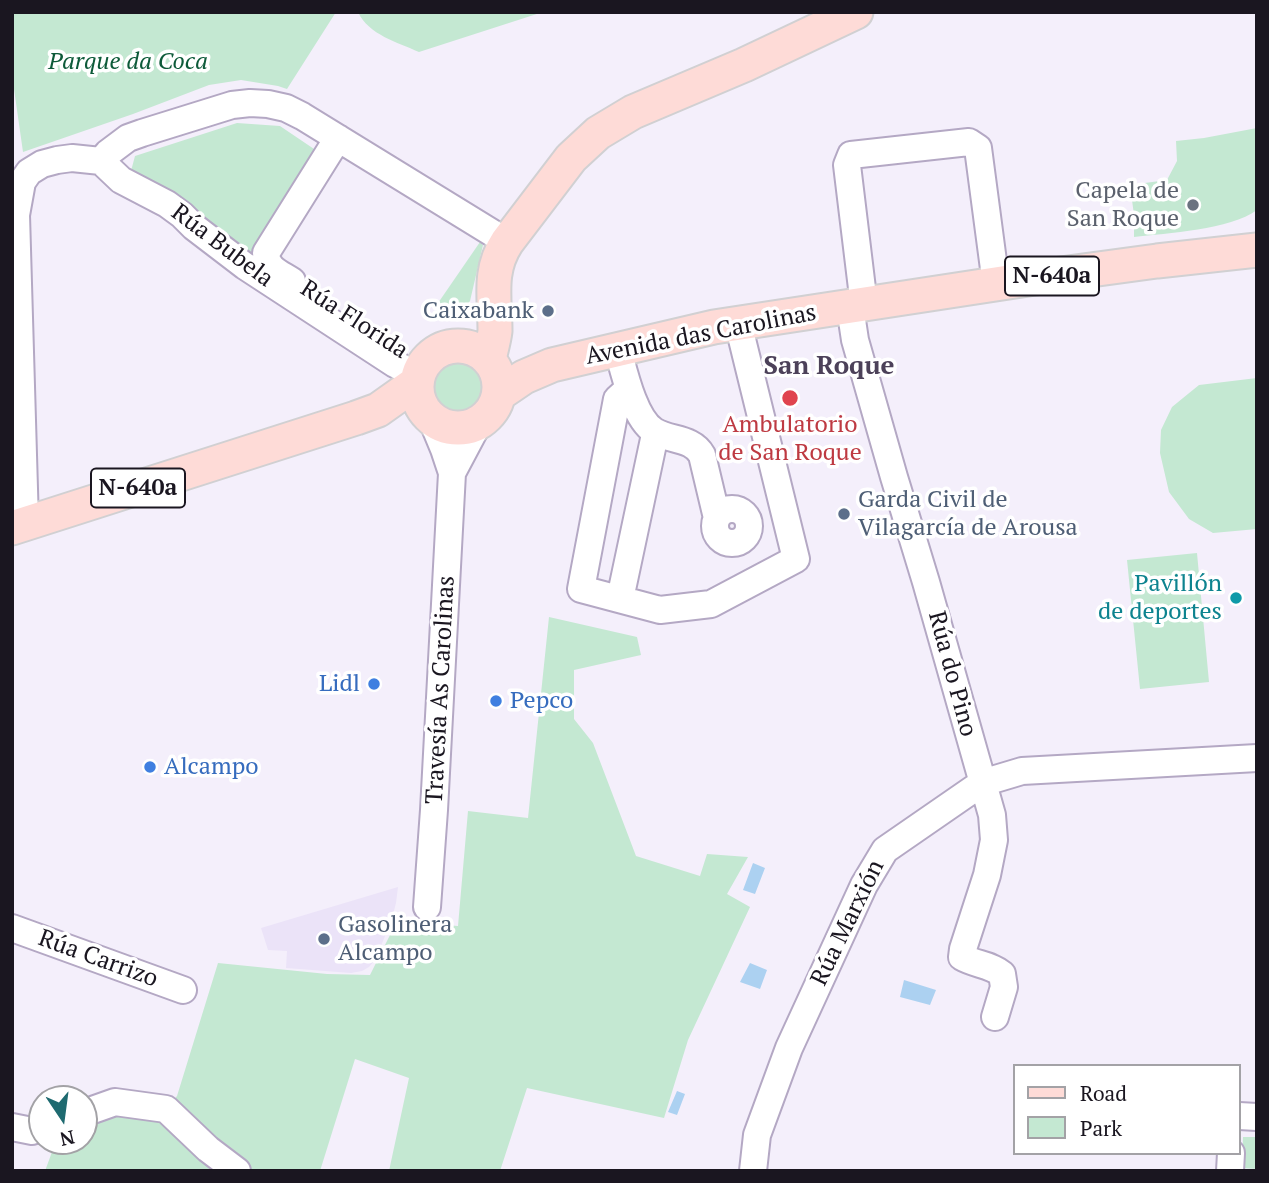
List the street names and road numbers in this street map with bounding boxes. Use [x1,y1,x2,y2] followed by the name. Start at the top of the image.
[165,198,279,294] street label: Rúa Bubela
[1005,256,1099,296] road number: N-640a
[295,275,413,365] street label: Rúa Florida
[583,299,819,371] street label: Avenida das Carolinas
[91,468,185,508] road number: N-640a
[421,575,461,805] street label: Travesía As Carolinas
[921,608,983,740] street label: Rúa do Pino
[805,855,891,991] street label: Rúa Marxión
[34,924,162,994] street label: Rúa Carrizo

